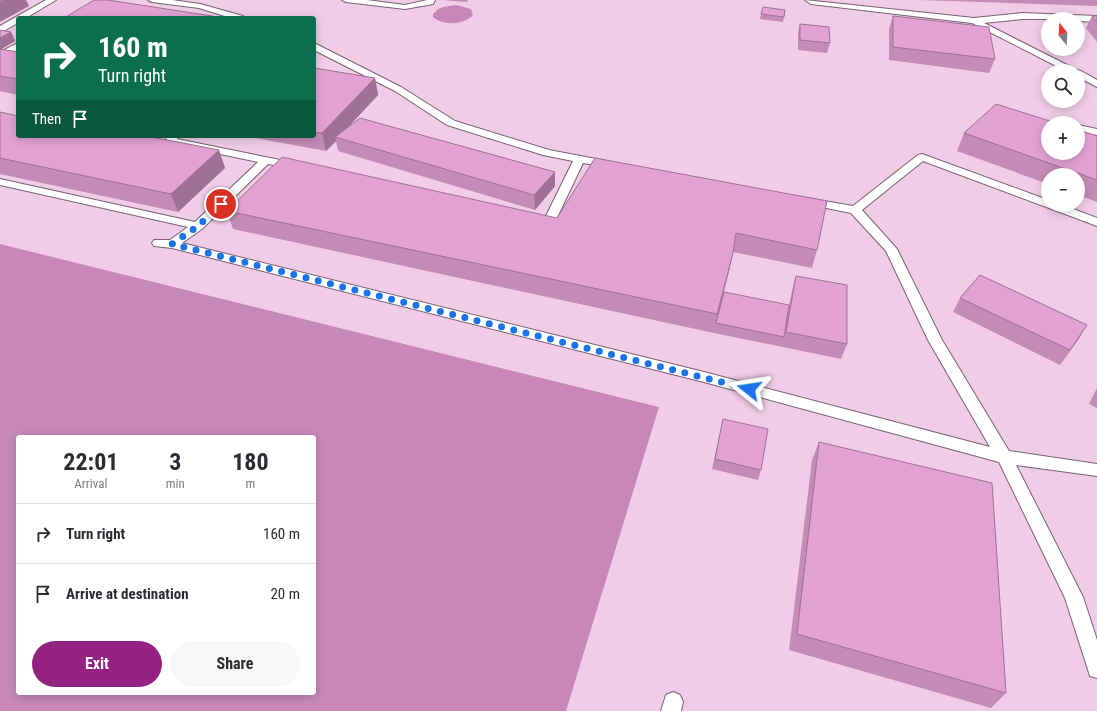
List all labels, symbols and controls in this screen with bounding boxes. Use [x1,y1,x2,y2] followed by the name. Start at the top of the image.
[1041,12,1085,56] north arrow
[1041,12,1085,212] map controls
[98,31,168,64] text: 160 m
[32,32,84,84] icon: right
[1041,64,1085,108] button: search
[98,65,166,86] text: Turn right
[69,108,91,130] icon: arrive
[32,110,61,128] text: Then
[1041,116,1085,160] button: +
[1041,168,1085,212] button: −
[204,187,238,221] pin
[210,193,232,215] icon: arrive
[728,368,770,410] position arrow
[63,448,118,476] text: 22:01
[169,448,181,476] text: 3
[232,448,269,476] text: 180
[74,476,107,491] text: Arrival
[166,476,185,491] text: min
[246,476,255,491] text: m
[32,523,54,545] icon: right
[66,525,125,543] text: Turn right
[263,525,300,543] text: 160 m
[32,583,54,605] icon: arrive
[66,585,189,603] text: Arrive at destination
[270,585,300,603] text: 20 m
[32,641,162,687] button: Exit
[170,641,300,687] button: Share

